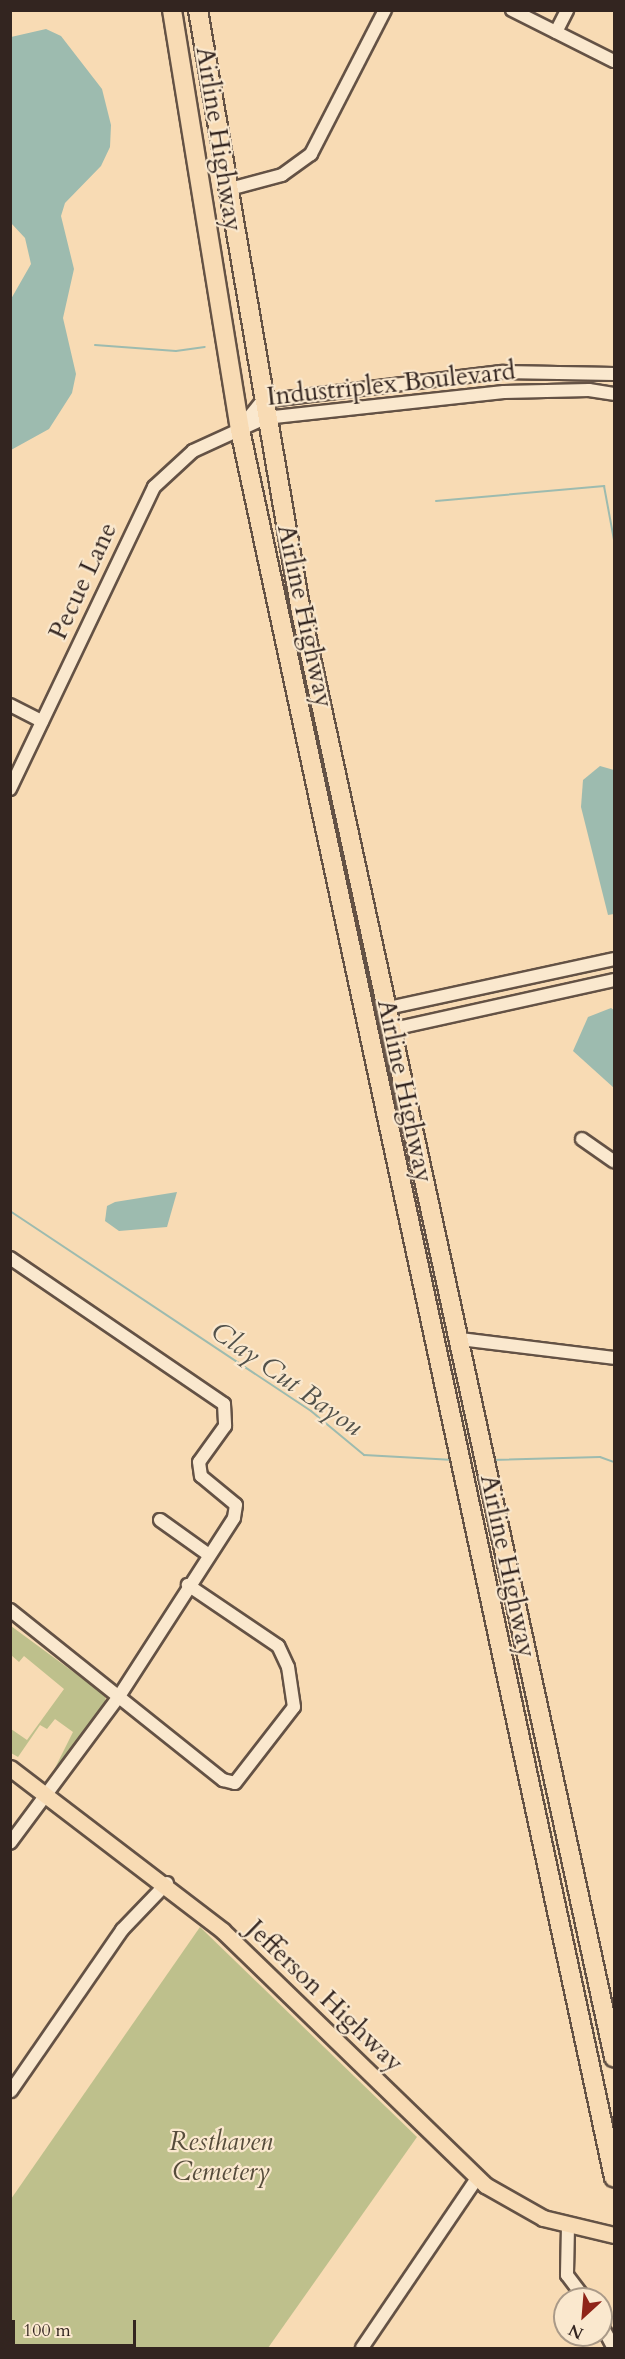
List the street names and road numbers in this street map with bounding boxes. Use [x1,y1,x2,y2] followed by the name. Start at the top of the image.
[189,44,249,234] street label: Airline Highway
[265,355,517,413] street label: Industriplex Boulevard
[42,517,124,645] street label: Pecue Lane
[270,522,340,710] street label: Airline Highway
[370,997,440,1185] street label: Airline Highway
[473,1472,543,1660] street label: Airline Highway
[240,1913,410,2079] street label: Jefferson Highway

